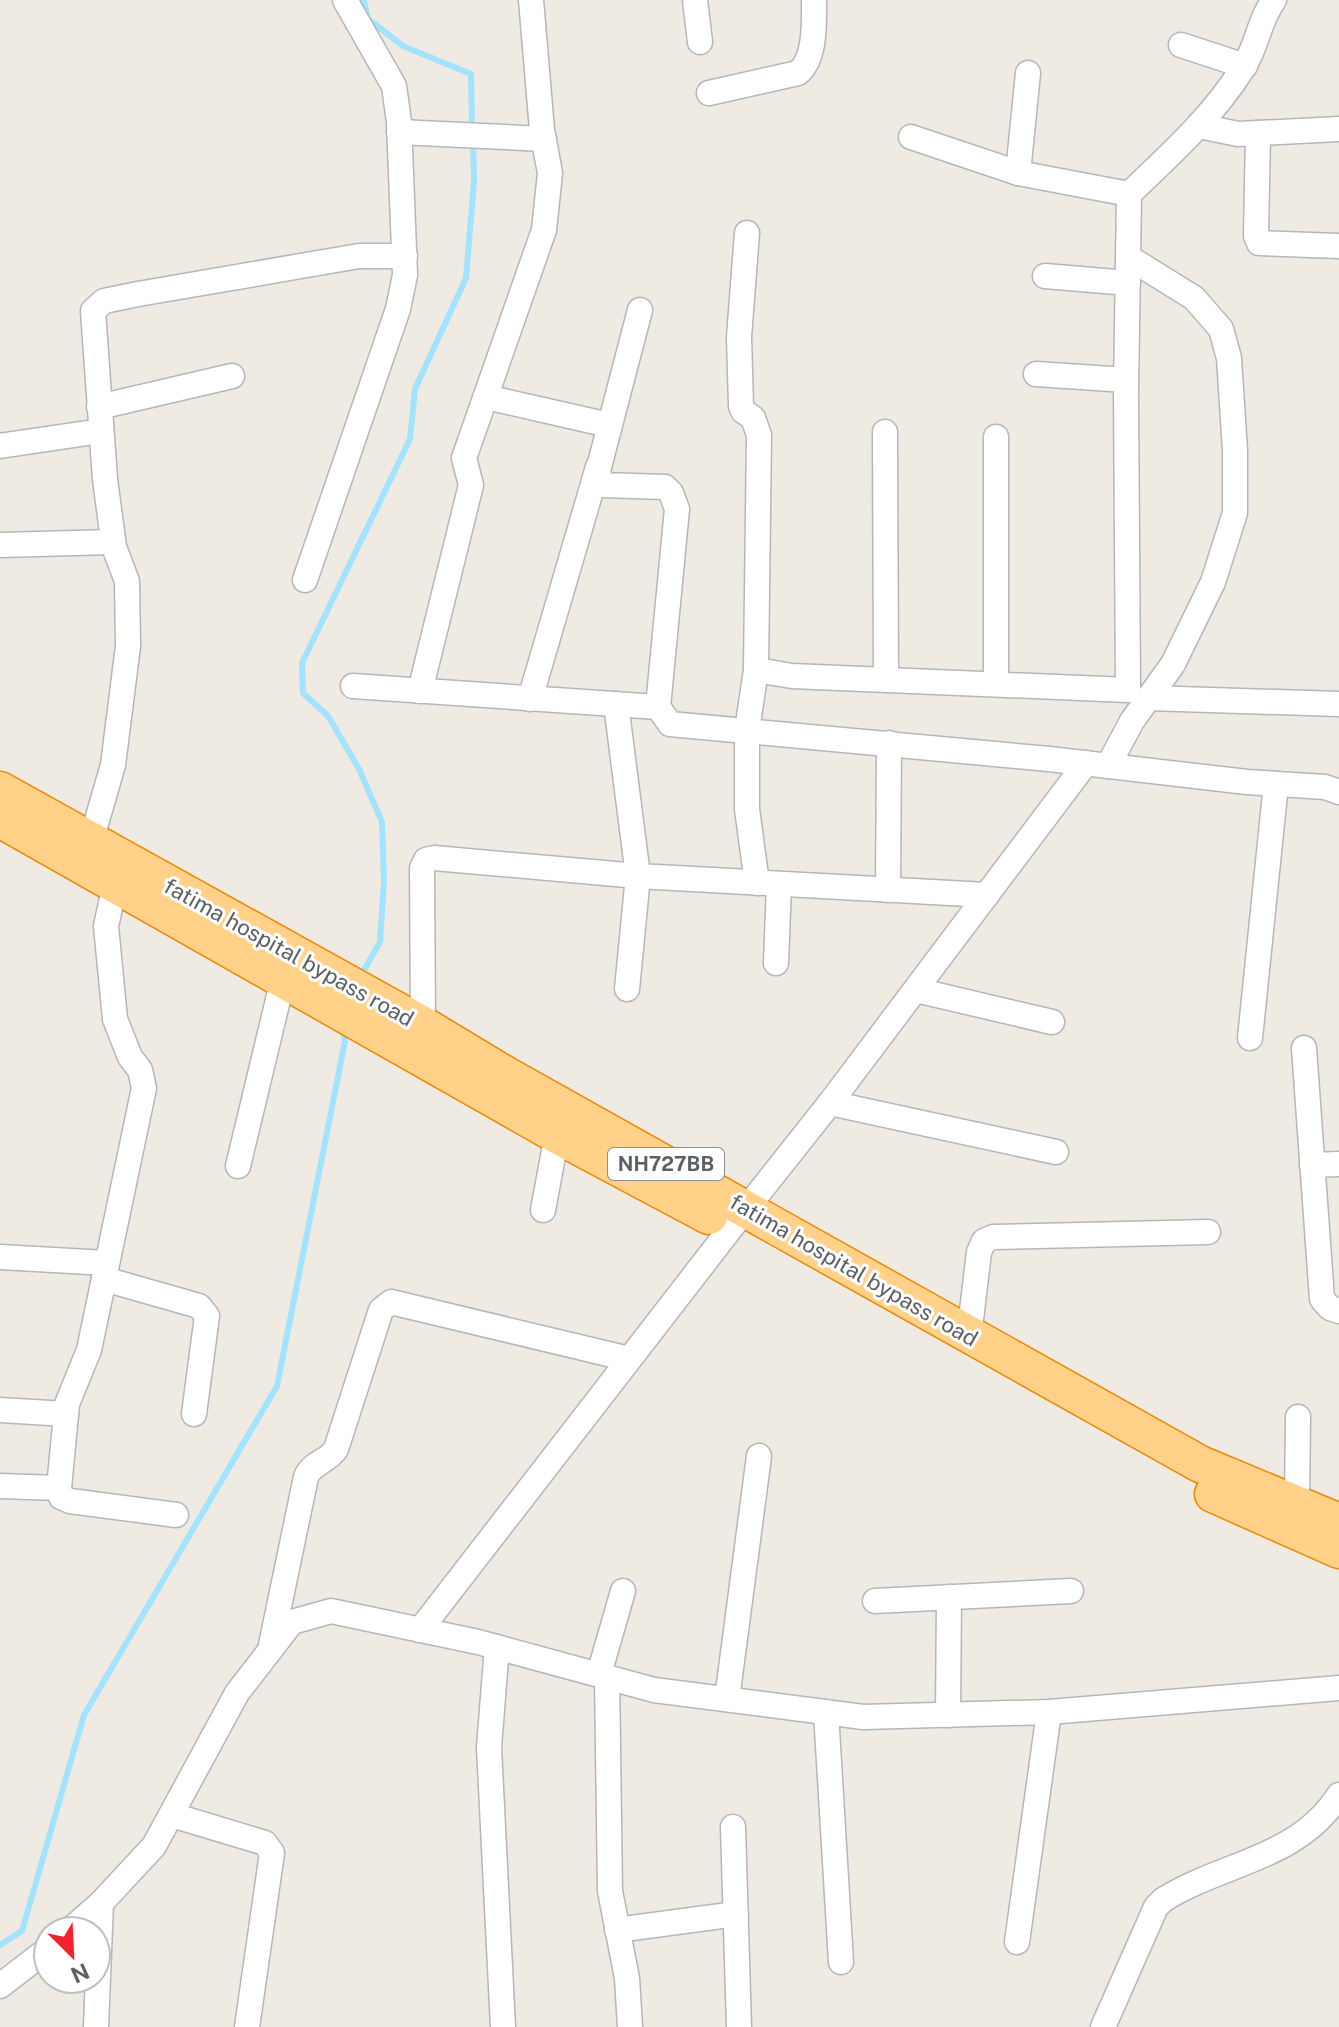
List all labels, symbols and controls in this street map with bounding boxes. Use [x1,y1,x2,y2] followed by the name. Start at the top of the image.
[159,872,419,1032] street label: fatima hospital bypass road
[608,1148,724,1180] road number: NH727BB
[725,1188,983,1352] street label: fatima hospital bypass road
[32,1915,112,1995] north arrow
[67,1958,93,1989] text: N

